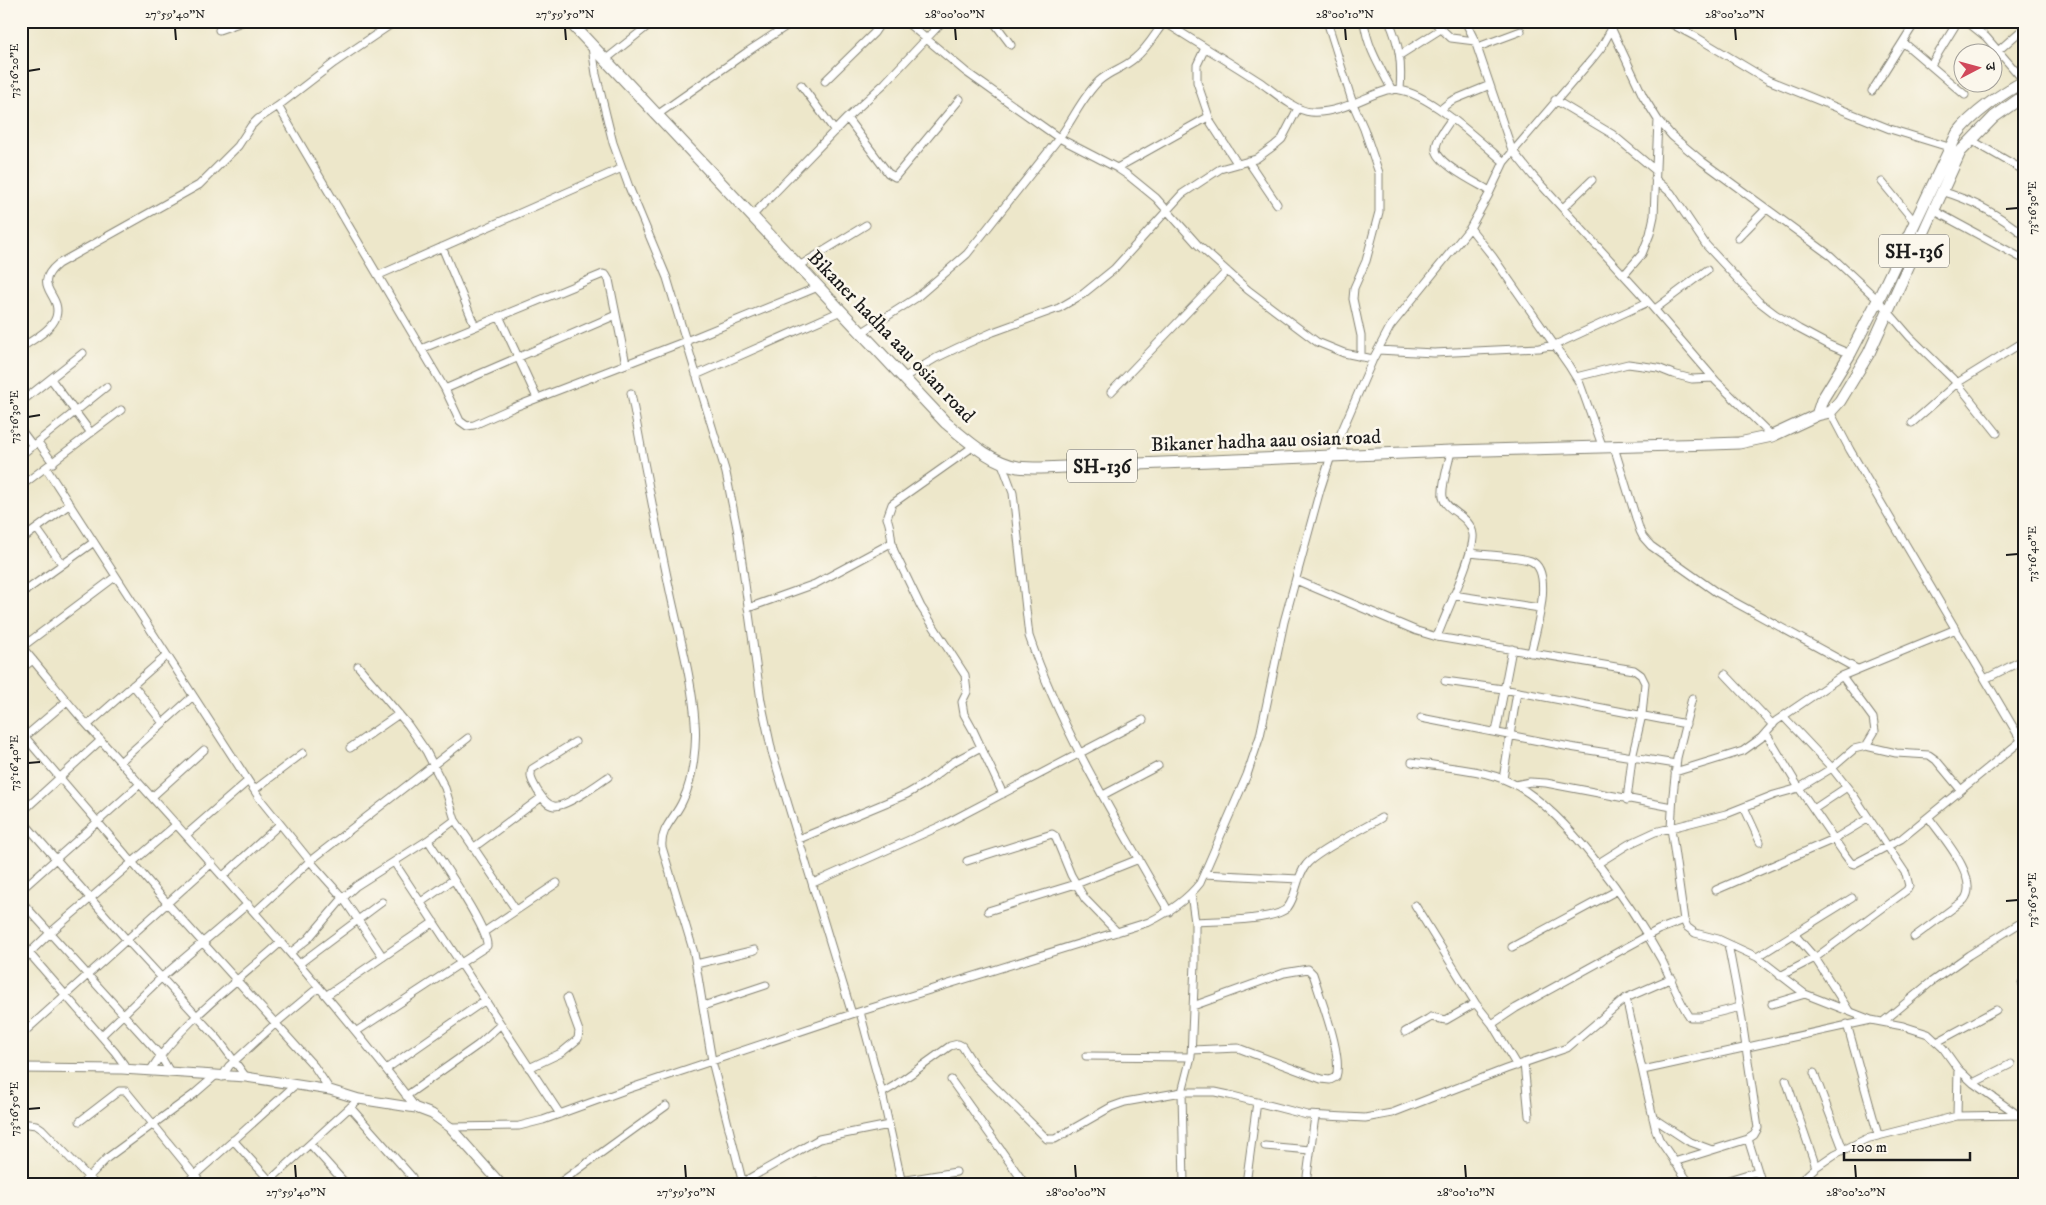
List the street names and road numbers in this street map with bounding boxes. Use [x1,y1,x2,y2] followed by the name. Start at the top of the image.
[1879,235,1949,268] road number: SH-136
[802,246,980,429] street label: Bikaner hadha aau osian road
[1151,425,1381,458] street label: Bikaner hadha aau osian road
[1067,450,1137,482] road number: SH-136

